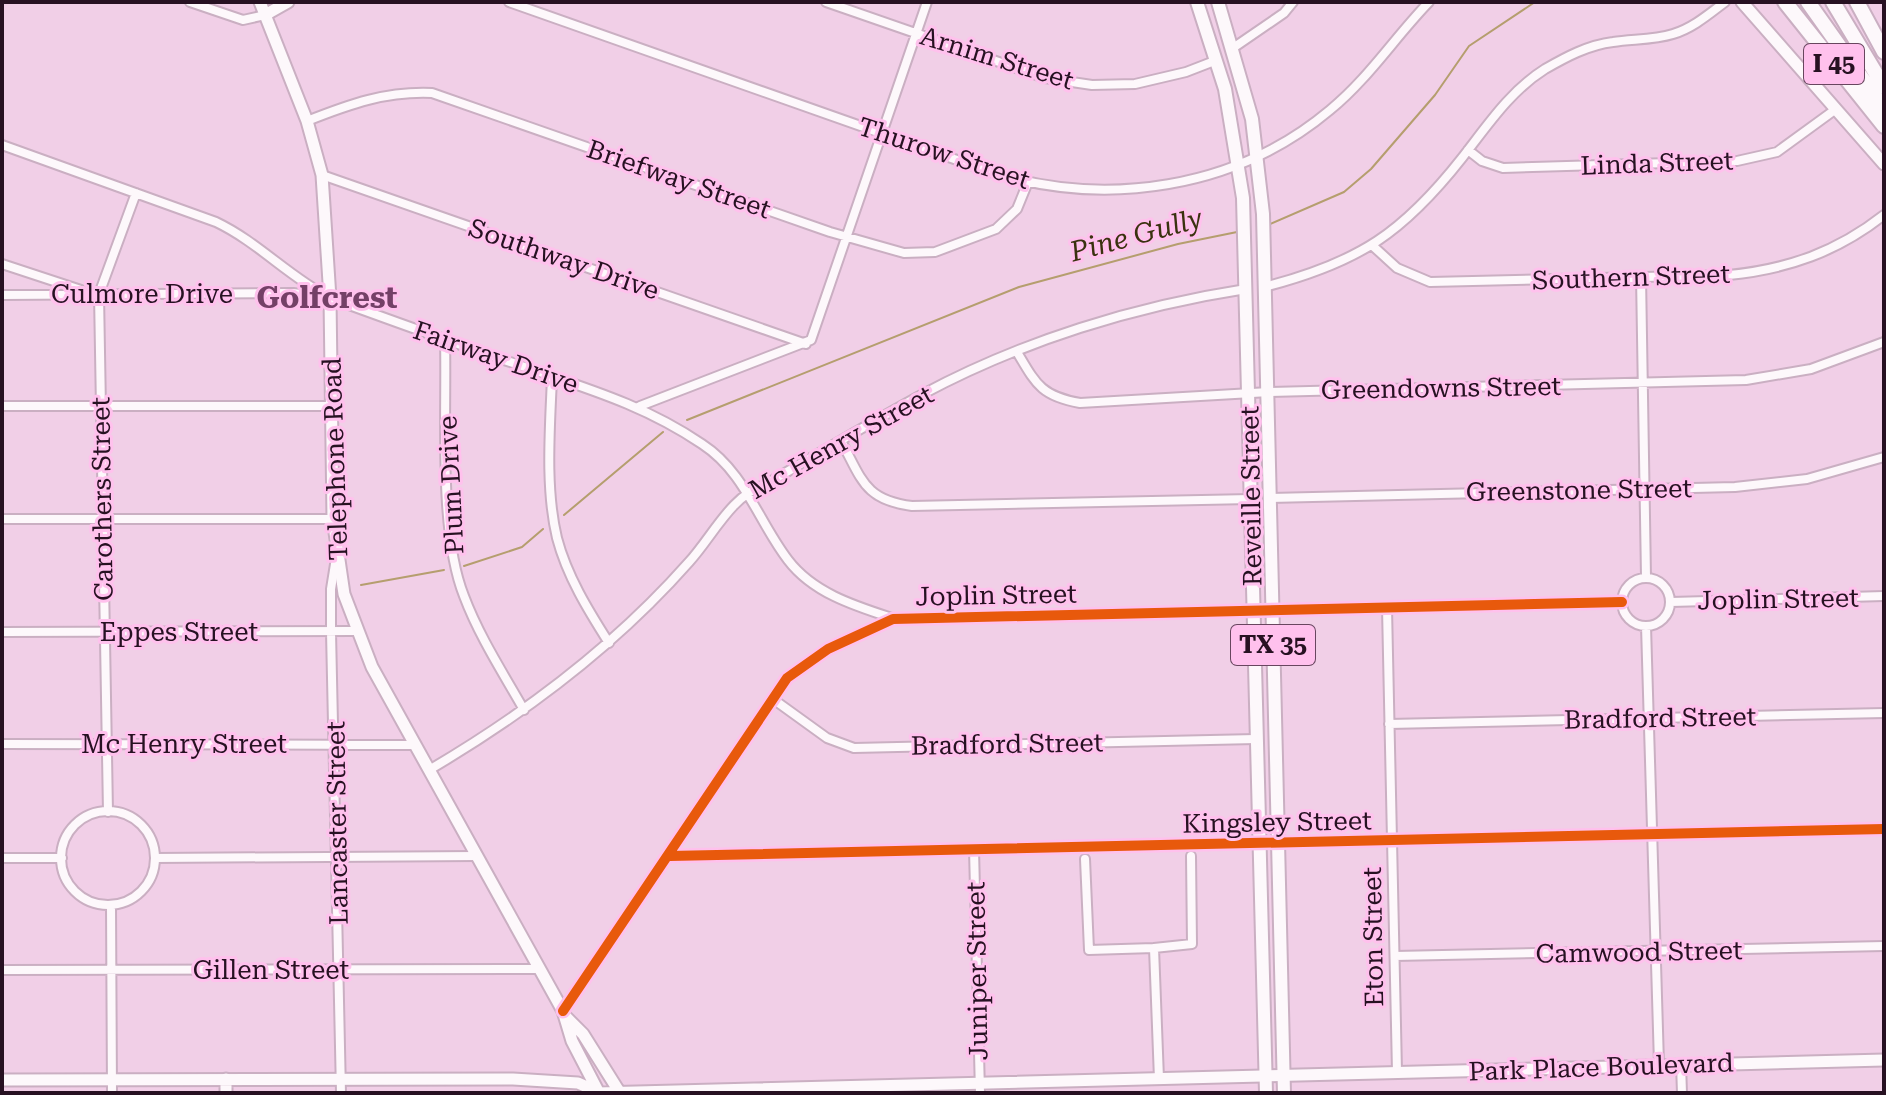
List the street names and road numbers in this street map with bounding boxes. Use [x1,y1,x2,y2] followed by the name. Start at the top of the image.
[917,20,1078,96] street label: Arnim Street
[1804,44,1864,84] road number: I 45
[854,111,1034,195] street label: Thurow Street
[583,133,775,225] street label: Briefway Street
[1580,145,1734,181] street label: Linda Street
[465,212,663,306] street label: Southway Drive
[1531,259,1731,295] street label: Southern Street
[51,279,233,309] street label: Culmore Drive
[410,315,582,399] street label: Fairway Drive
[316,357,354,561] street label: Telephone Road
[1321,371,1562,405] street label: Greendowns Street
[744,379,939,505] street label: Mc Henry Street
[85,396,119,601] street label: Carothers Street
[1234,405,1268,586] street label: Reveille Street
[432,415,470,555] street label: Plum Drive
[1466,473,1693,507] street label: Greenstone Street
[915,579,1077,611] street label: Joplin Street
[1697,583,1859,615] street label: Joplin Street
[100,617,259,647] street label: Eppes Street
[1231,625,1315,665] road number: TX 35
[1563,701,1757,735] street label: Bradford Street
[320,721,354,925] street label: Lancaster Street
[910,727,1104,761] street label: Bradford Street
[81,729,287,759] street label: Mc Henry Street
[1182,805,1372,839] street label: Kingsley Street
[1357,866,1389,1007] street label: Eton Street
[960,881,994,1061] street label: Juniper Street
[1535,935,1743,969] street label: Camwood Street
[193,955,350,985] street label: Gillen Street
[1468,1047,1734,1087] street label: Park Place Boulevard

